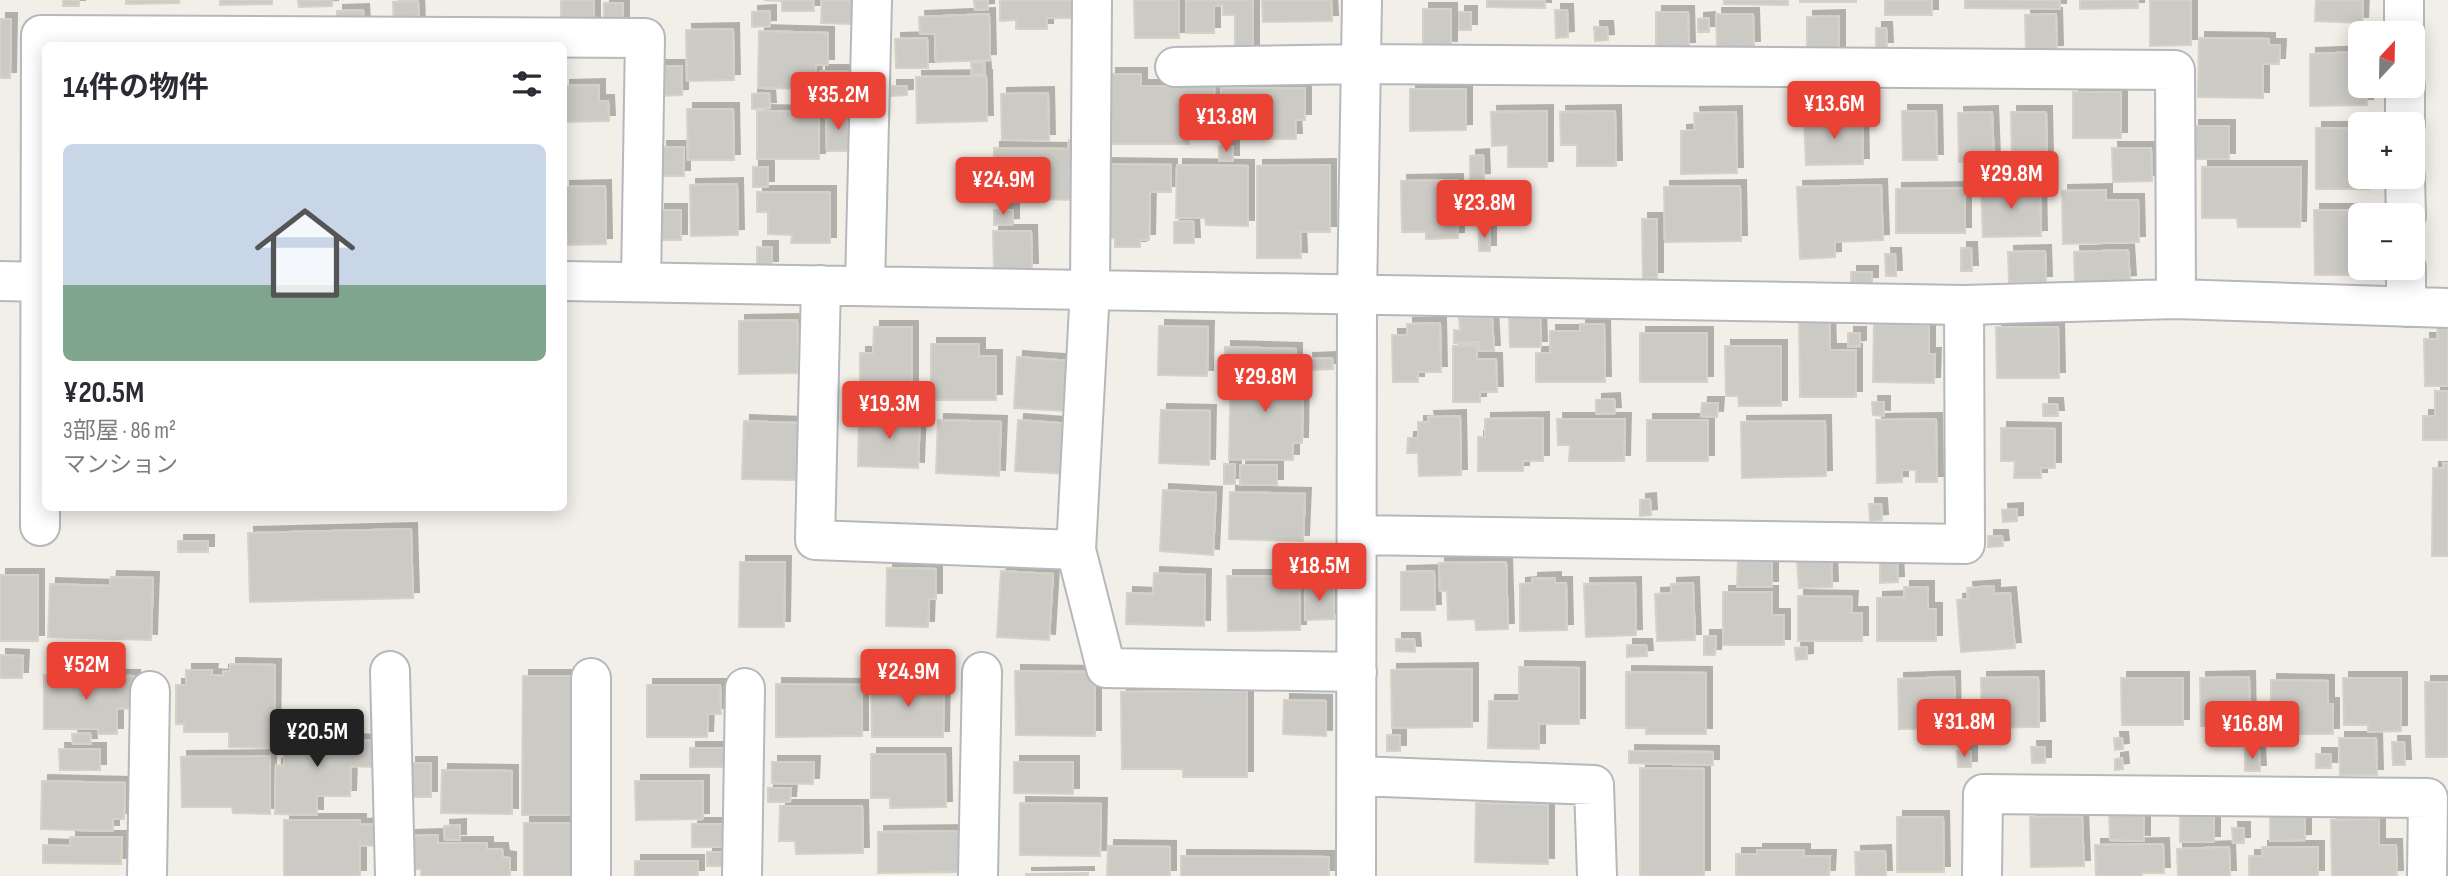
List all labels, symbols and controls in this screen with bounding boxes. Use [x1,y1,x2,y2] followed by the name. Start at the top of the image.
[2348,21,2426,98] north arrow
[2348,21,2425,280] map controls
[508,65,546,103] icon: filters
[63,70,209,106] text: 14件の物件
[781,72,895,132] pin: ¥35.2M
[807,81,869,109] text: ¥35.2M
[1777,82,1891,141] pin: ¥13.6M
[1803,90,1865,118] text: ¥13.6M
[1169,94,1283,154] pin: ¥13.8M
[1195,103,1257,131] text: ¥13.8M
[2348,112,2425,189] button: +
[1954,152,2068,211] pin: ¥29.8M
[946,158,1060,217] pin: ¥24.9M
[1979,160,2043,188] text: ¥29.8M
[972,166,1034,194] text: ¥24.9M
[1427,180,1541,240] pin: ¥23.8M
[1453,189,1515,217] text: ¥23.8M
[242,190,368,316] icon: home
[2348,203,2425,280] button: −
[1208,354,1322,414] pin: ¥29.8M
[1233,363,1297,391] text: ¥29.8M
[63,375,144,411] text: ¥20.5M
[832,382,946,441] pin: ¥19.3M
[858,390,920,418] text: ¥19.3M
[63,417,176,445] text: 3部屋 · 86 m²
[63,451,178,479] text: マンション
[1262,544,1376,603] pin: ¥18.5M
[1288,552,1350,580] text: ¥18.5M
[45,642,127,702] pin: ¥52M
[851,650,965,709] pin: ¥24.9M
[63,651,109,679] text: ¥52M
[877,658,939,686] text: ¥24.9M
[1907,700,2021,759] pin: ¥31.8M
[2195,702,2309,761] pin: ¥16.8M
[1933,708,1995,736] text: ¥31.8M
[260,710,374,769] pin: ¥20.5M
[2221,710,2283,738] text: ¥16.8M
[286,718,348,746] text: ¥20.5M

